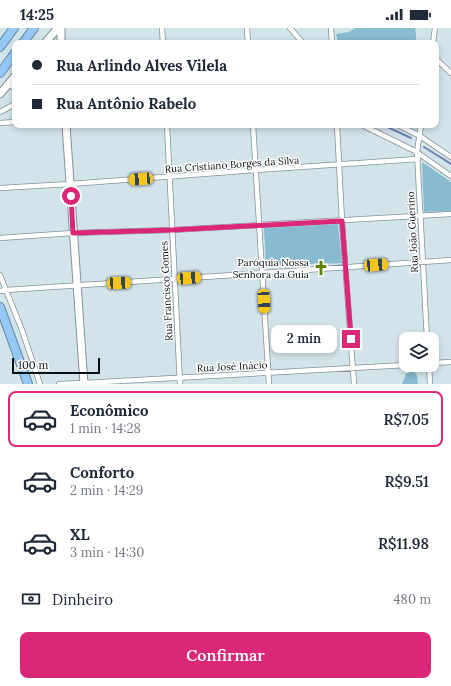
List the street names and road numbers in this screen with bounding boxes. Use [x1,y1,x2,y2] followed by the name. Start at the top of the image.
[164,153,300,176] street label: Rua Cristiano Borges da Silva
[404,191,421,273] street label: Rua João Guerino
[157,240,176,341] street label: Rua Francisco Gomes
[196,358,268,375] street label: Rua José Inácio

